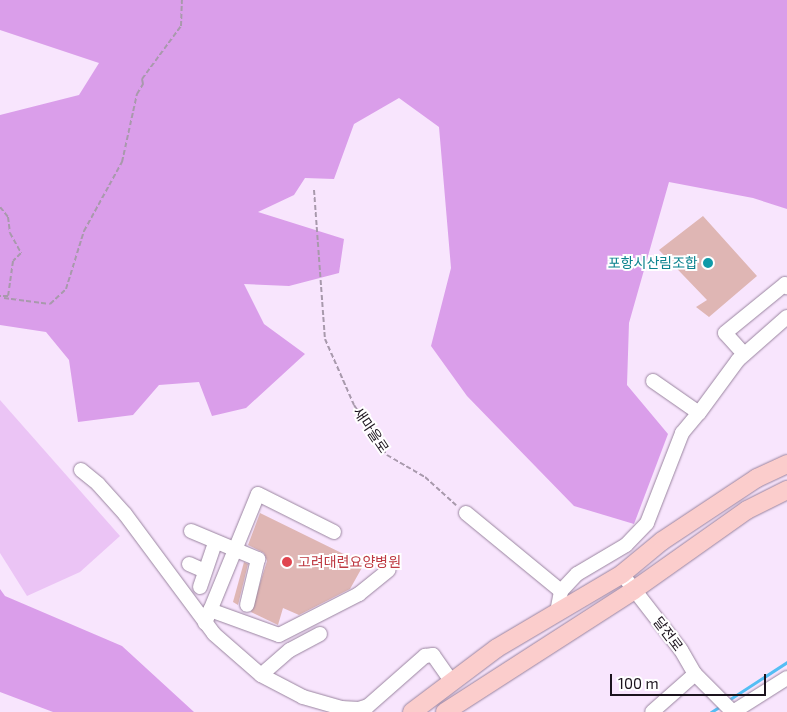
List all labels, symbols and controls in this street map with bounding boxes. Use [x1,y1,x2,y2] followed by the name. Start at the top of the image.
[608,255,698,271] place label: 포항시산림조합
[702,257,714,269] marker: 포항시산림조합
[350,404,392,456] street label: 새마을로
[298,554,401,570] place label: 고려대련요양병원
[280,555,294,569] marker: 고려대련요양병원
[650,614,686,654] street label: 달전로
[612,664,768,696] scale bar
[618,674,659,692] text: 100 m

